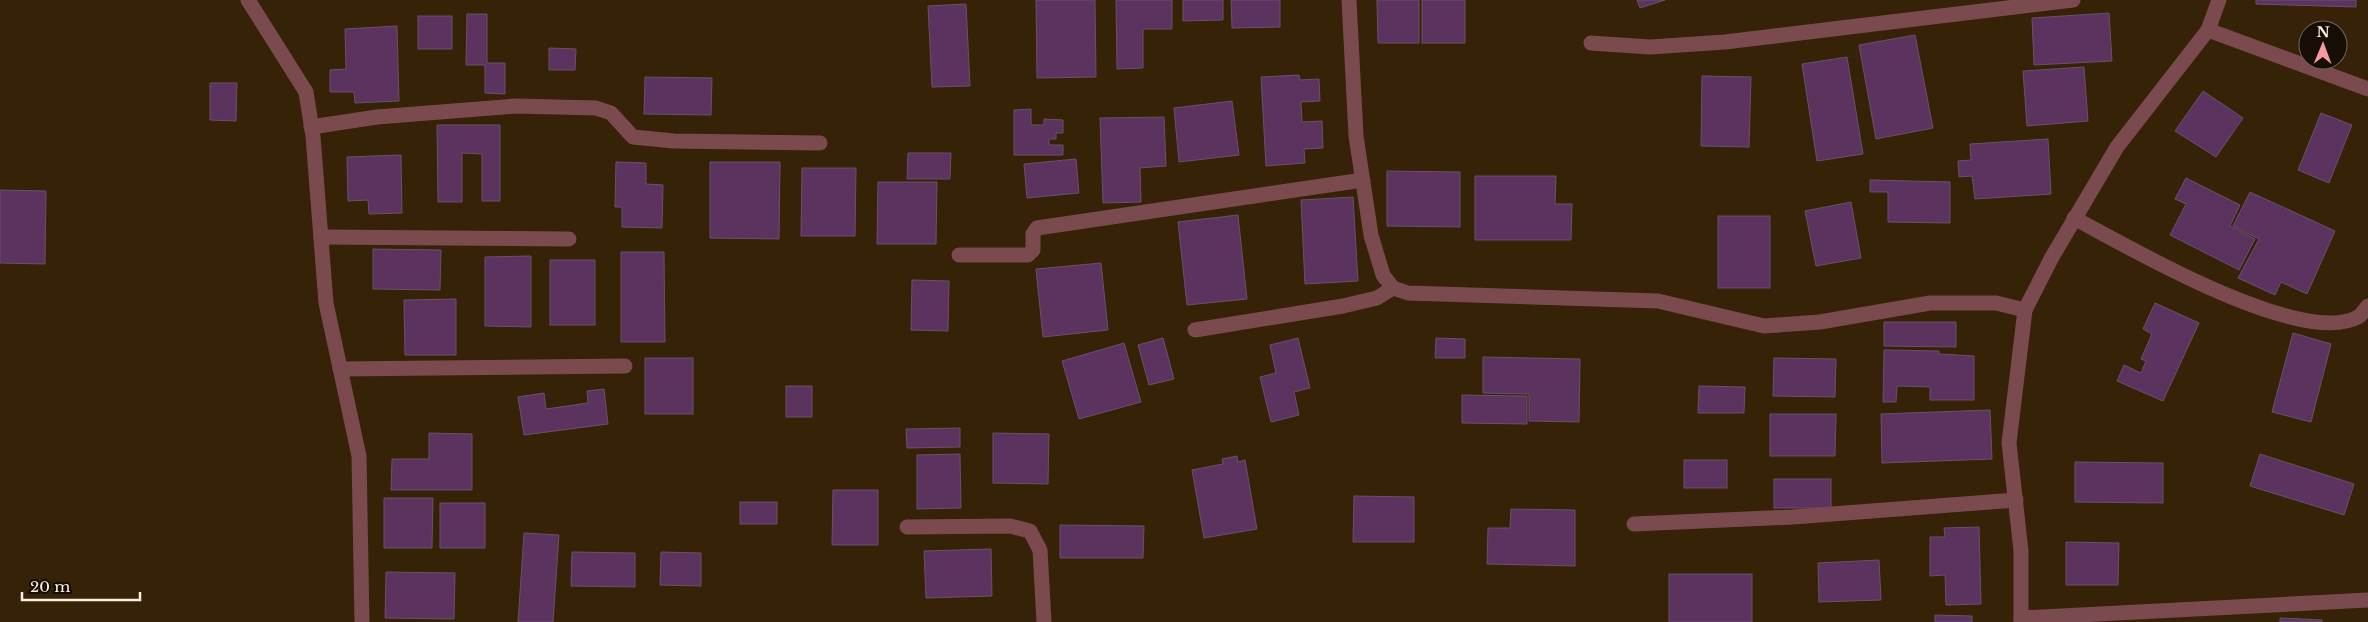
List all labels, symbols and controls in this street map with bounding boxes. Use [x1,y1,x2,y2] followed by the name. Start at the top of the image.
[2298,20,2348,70] north arrow
[2316,23,2330,41] text: N
[22,570,140,602] scale bar
[30,577,70,596] text: 20 m

